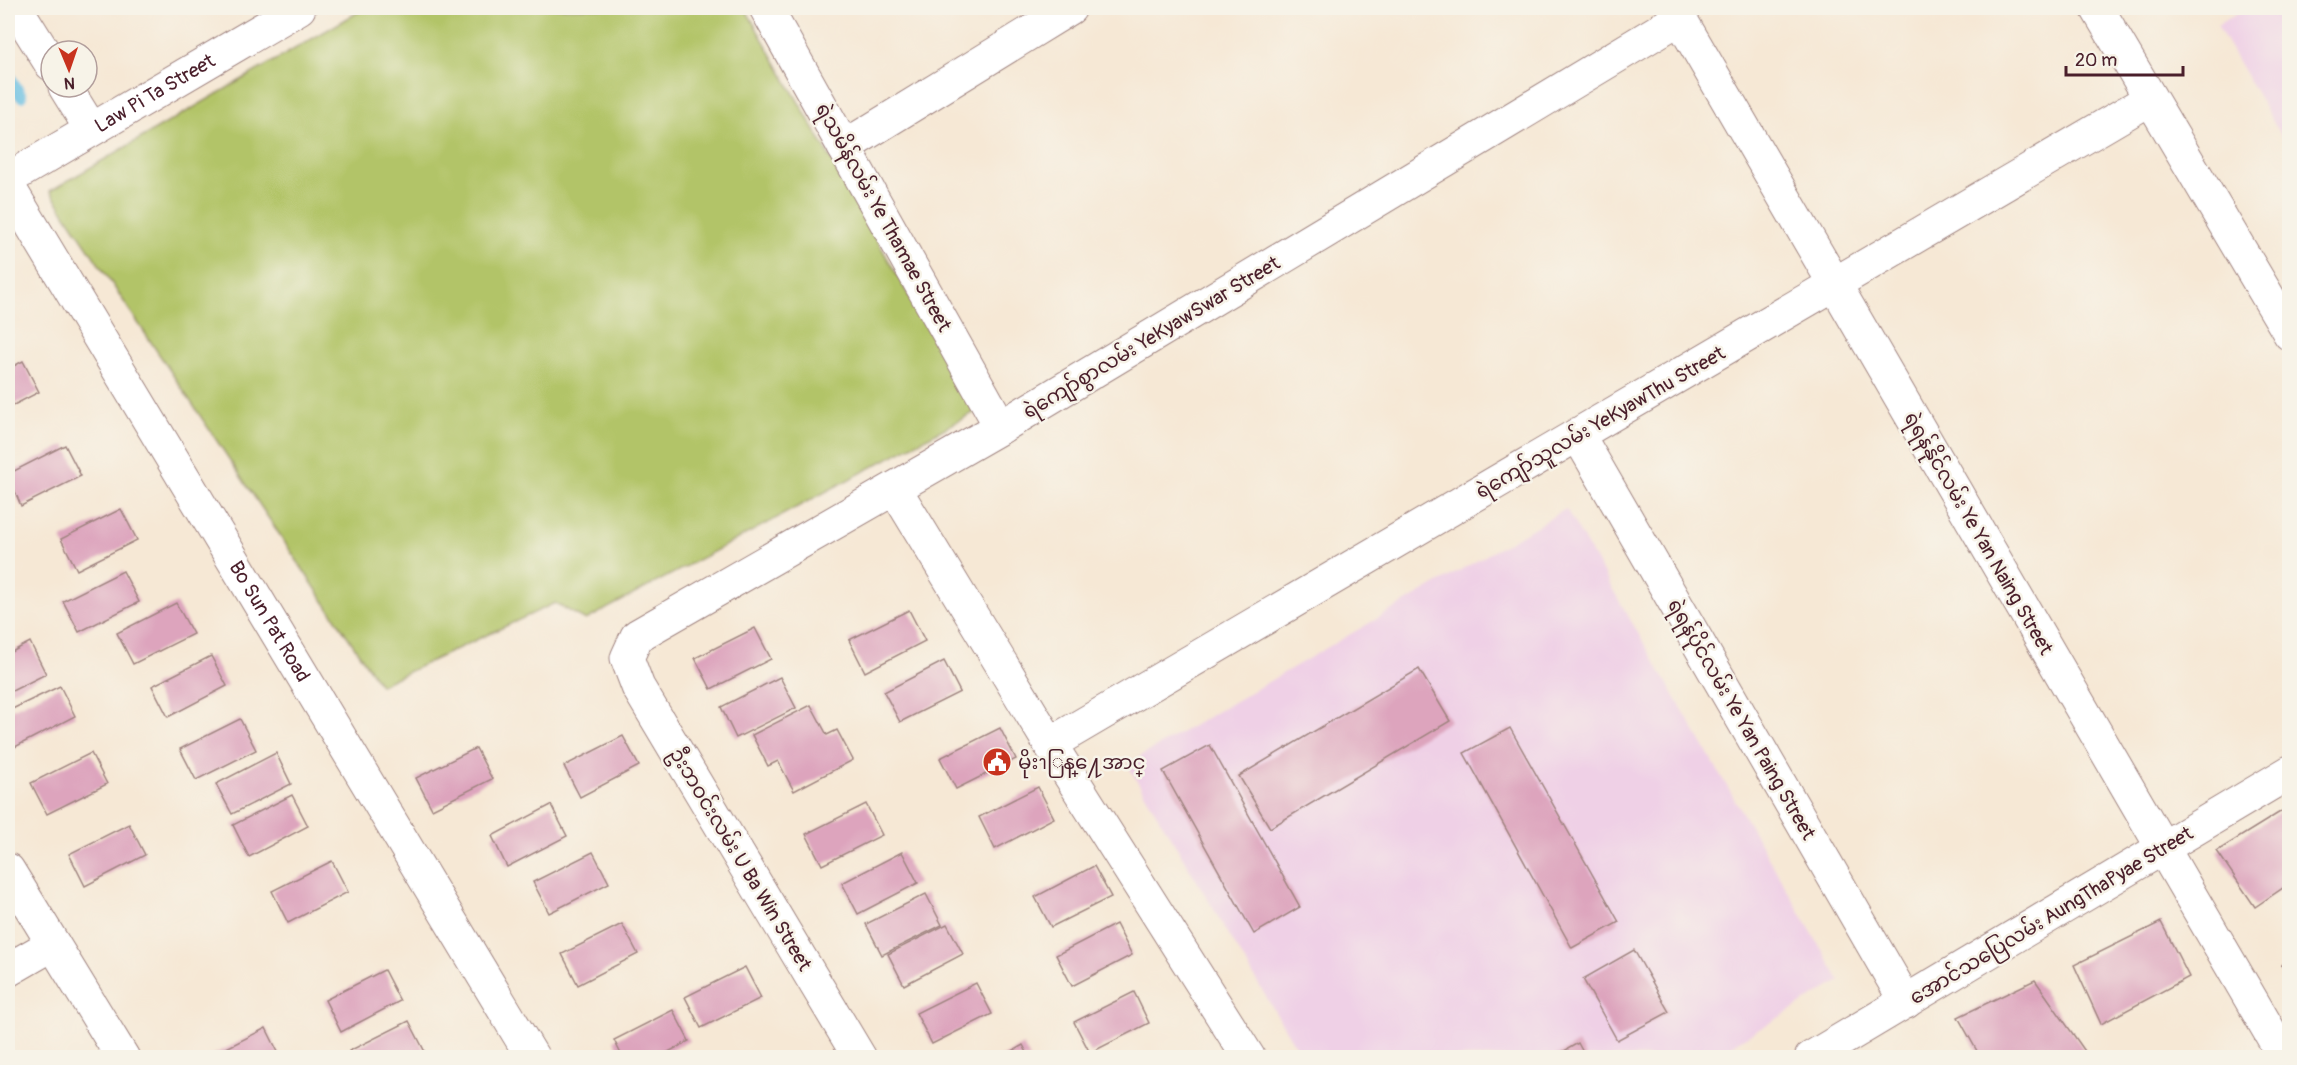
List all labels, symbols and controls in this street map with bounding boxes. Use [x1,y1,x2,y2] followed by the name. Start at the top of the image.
[39,39,99,99] north arrow
[2066,39,2183,77] scale bar
[90,48,220,138] street label: Law Pi Ta Street
[2075,49,2117,72] text: 20 m
[64,73,75,93] text: N
[808,98,959,338] street label: ရဲသမိန်လမ်း Ye Thamae Street
[1017,248,1287,427] street label: ရဲကျော်စွာလမ်း YeKyawSwar Street
[1470,338,1732,508] street label: ရဲကျော်သူလမ်း YeKyawThu Street
[1895,406,2061,662] street label: ရဲရန်နိုင်လမ်း Ye Yan Naing Street
[224,556,316,686] street label: Bo Sun Pat Road
[1659,593,1823,847] street label: ရဲရန်ပိုင်လမ်း Ye Yan Paing Street
[661,742,819,978] street label: ဦးဘဝင်းလမ်း U Ba Win Street
[981,746,1013,778] public building icon: မိုးၫြန္႔ေအာင္
[1018,748,1145,779] place label: မိုးၫြန္႔ေအာင္
[1904,819,2200,1013] street label: အောင်သပြေလမ်း AungThaPyae Street

